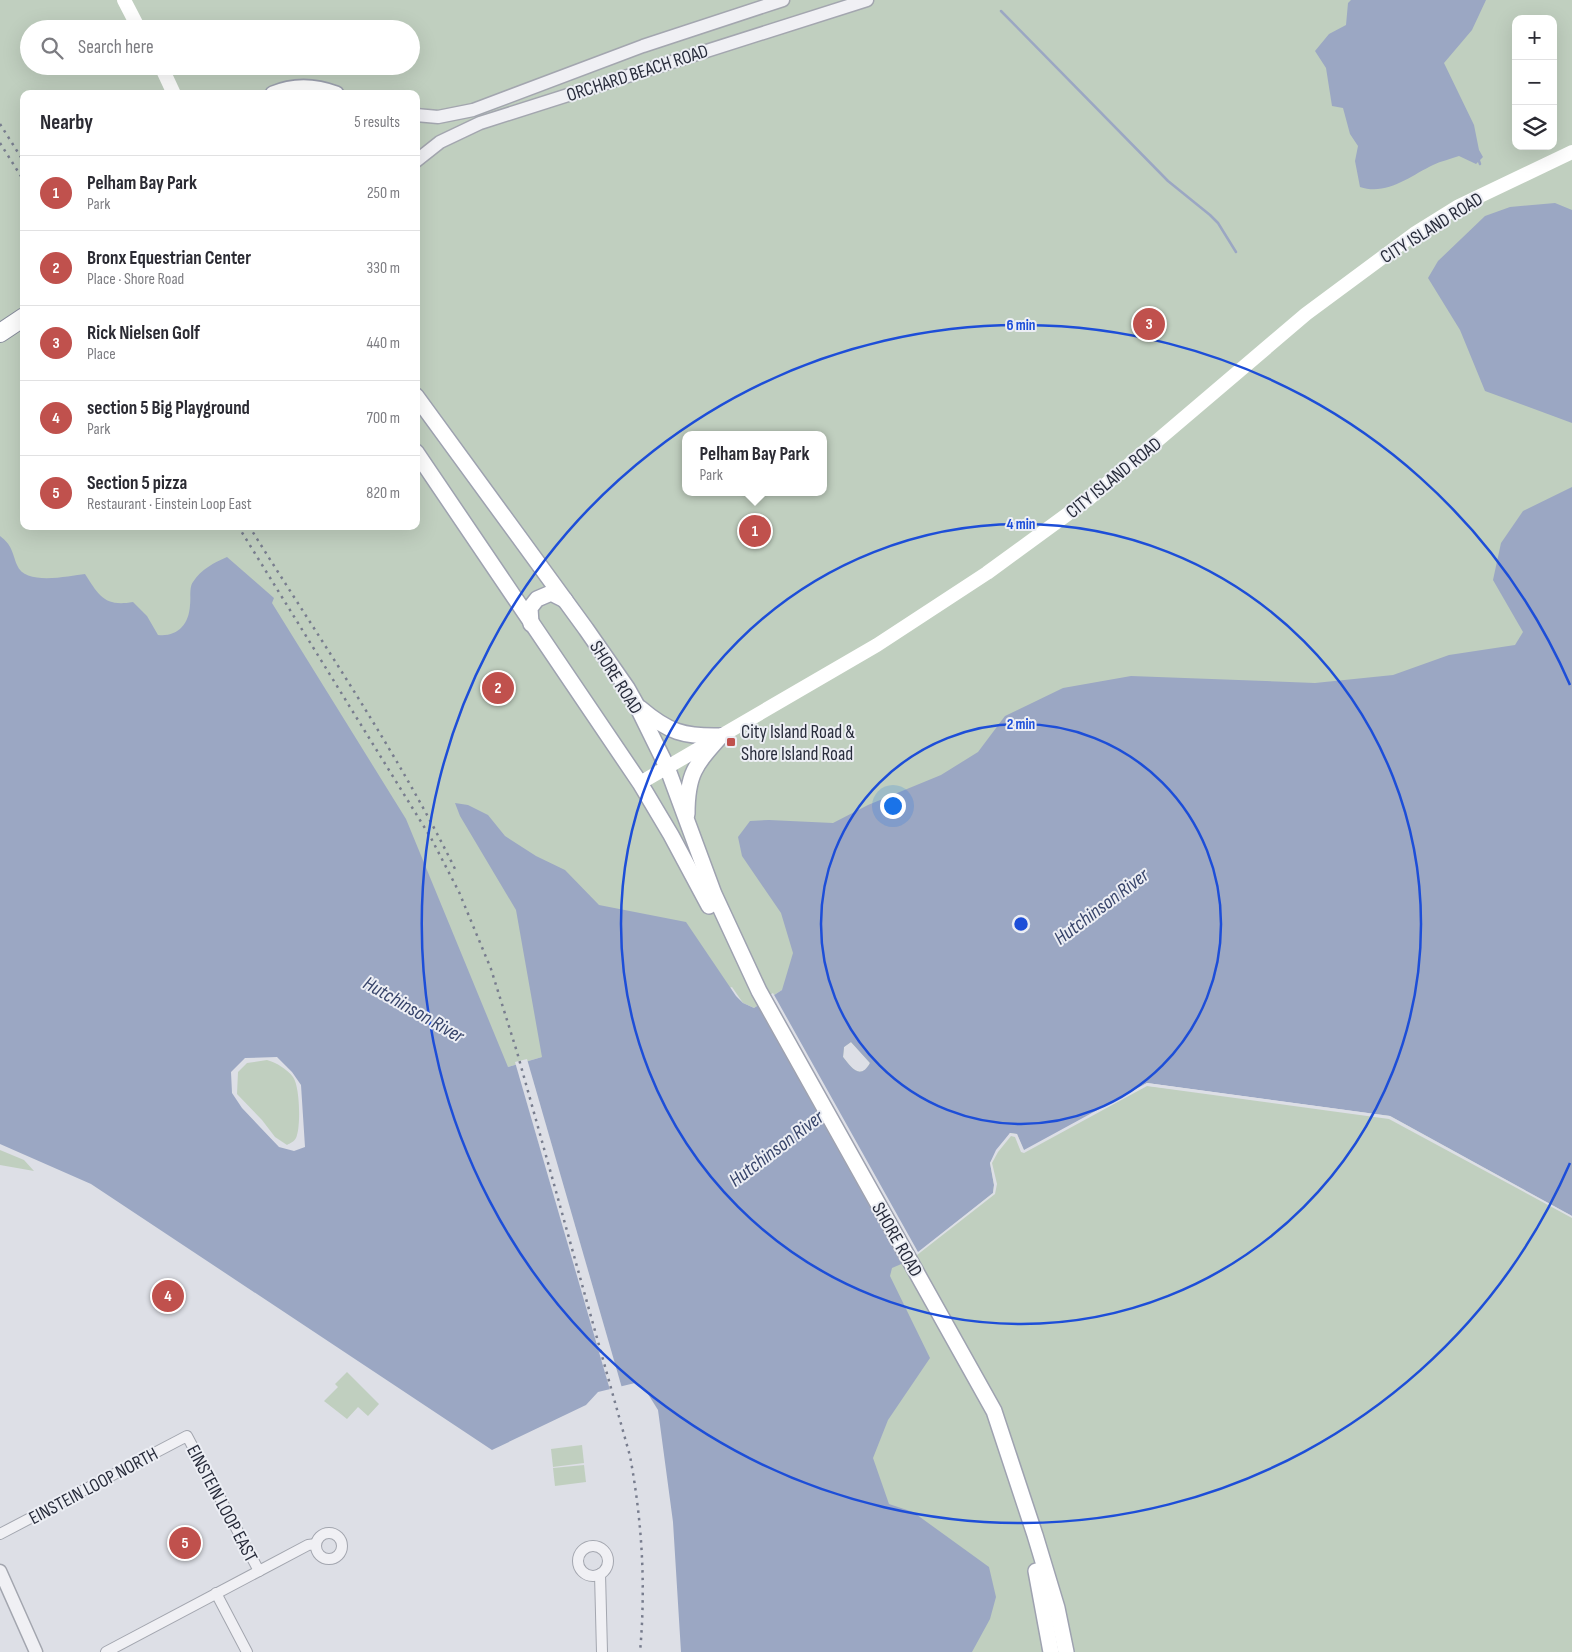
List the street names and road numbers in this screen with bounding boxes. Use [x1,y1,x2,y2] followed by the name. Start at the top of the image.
[564,40,711,107] street label: ORCHARD BEACH ROAD
[1376,188,1487,269] street label: CITY ISLAND ROAD
[1061,433,1166,524] street label: CITY ISLAND ROAD
[584,637,647,719] street label: SHORE ROAD
[866,1198,927,1281] street label: SHORE ROAD
[181,1441,262,1567] street label: EINSTEIN LOOP EAST
[25,1443,162,1530] street label: EINSTEIN LOOP NORTH

